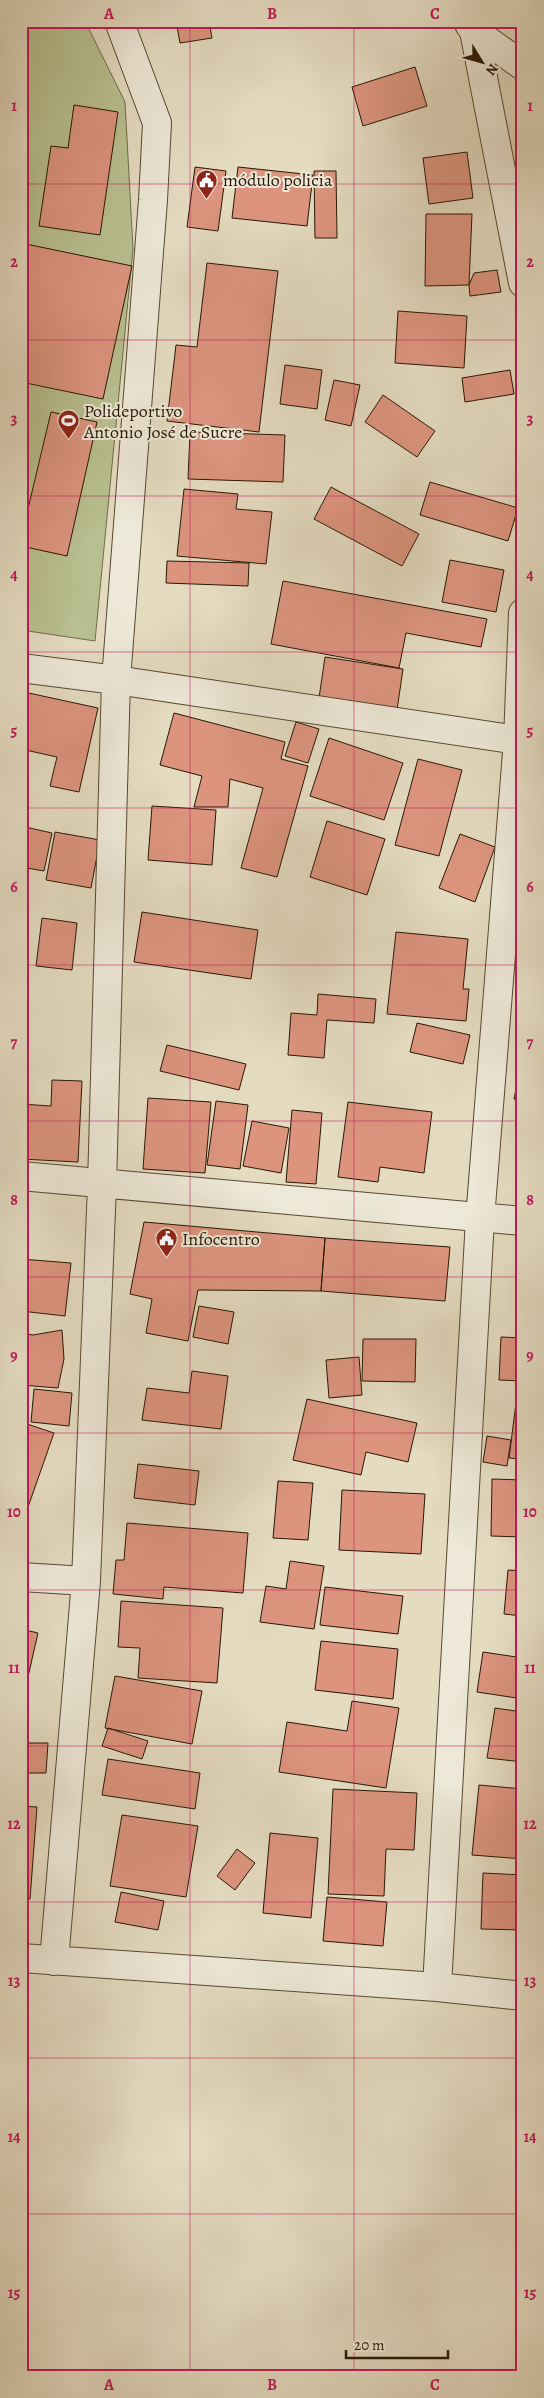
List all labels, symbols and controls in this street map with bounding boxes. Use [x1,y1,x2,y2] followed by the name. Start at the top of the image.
[103,3,115,25] text: A
[267,3,277,25] text: B
[430,3,440,25] text: C
[456,38,506,88] north arrow
[481,60,503,79] text: N
[11,95,17,117] text: 1
[527,95,533,117] text: 1
[195,168,219,199] public building icon: módulo policia
[223,168,333,192] place label: módulo policia
[10,251,18,273] text: 2
[526,251,534,273] text: 2
[83,399,242,444] place label: Polideportivo Antonio José de Sucre
[11,408,18,430] text: 3
[527,408,534,430] text: 3
[56,409,80,440] sports icon: Polideportivo Antonio José de Sucre
[10,564,18,586] text: 4
[526,564,534,586] text: 4
[11,720,18,742] text: 5
[527,720,534,742] text: 5
[10,876,18,898] text: 6
[526,876,534,898] text: 6
[11,1032,18,1054] text: 7
[527,1032,534,1054] text: 7
[10,1189,18,1211] text: 8
[526,1189,534,1211] text: 8
[154,1227,178,1258] public building icon: Infocentro
[182,1227,260,1251] place label: Infocentro
[10,1345,18,1367] text: 9
[526,1345,534,1367] text: 9
[7,1501,21,1523] text: 10
[523,1501,537,1523] text: 10
[8,1657,20,1679] text: 11
[524,1657,536,1679] text: 11
[7,1813,21,1835] text: 12
[523,1813,537,1835] text: 12
[8,1970,20,1992] text: 13
[524,1970,536,1992] text: 13
[7,2126,21,2148] text: 14
[523,2126,537,2148] text: 14
[8,2282,20,2304] text: 15
[524,2282,536,2304] text: 15
[346,2328,449,2360] scale bar
[354,2335,385,2355] text: 20 m
[103,2374,115,2396] text: A
[267,2374,277,2396] text: B
[430,2374,440,2396] text: C

